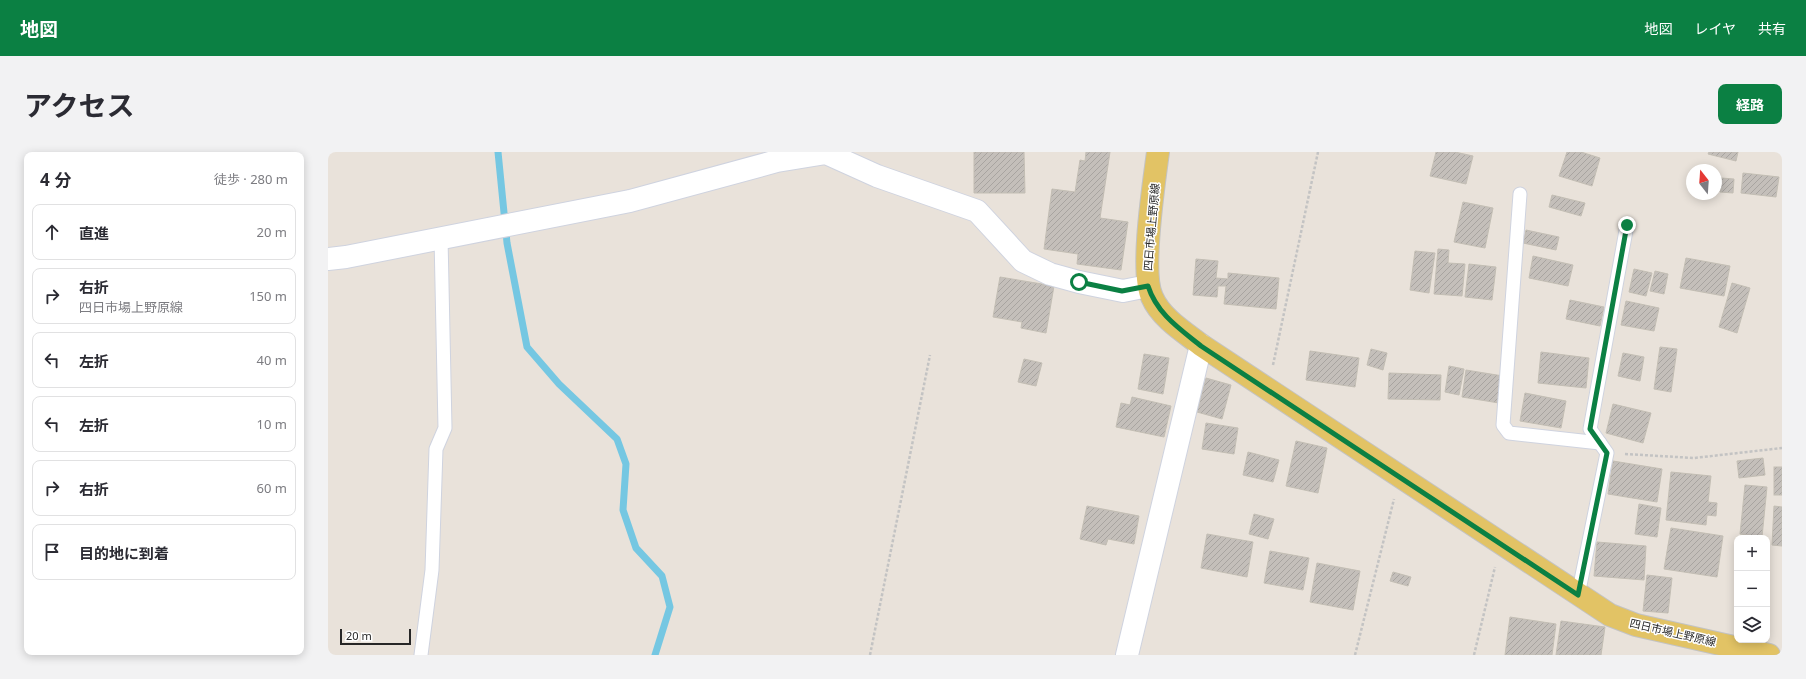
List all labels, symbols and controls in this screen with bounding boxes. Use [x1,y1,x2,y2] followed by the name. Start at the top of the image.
[20,16,58,42] text: 地図
[1644,19,1672,38] text: 地図
[1694,19,1736,38] text: レイヤ
[1758,19,1786,38] text: 共有
[1718,84,1782,124] button: 経路
[24,86,135,124] text: アクセス
[1686,164,1722,200] north arrow
[40,168,71,191] text: 4 分
[214,170,288,188] text: 徒歩 · 280 m
[1140,183,1162,271] street label: 四日市場上野原線
[1618,216,1636,234] route end
[41,221,63,243] icon: ahead
[79,223,109,243] text: 直進
[257,223,287,241] text: 20 m
[1070,273,1088,291] route start
[79,277,109,297] text: 右折
[41,285,63,307] icon: right
[249,287,287,305] text: 150 m
[79,298,183,316] text: 四日市場上野原線
[41,349,63,371] icon: left
[79,351,109,371] text: 左折
[257,351,287,369] text: 40 m
[41,413,63,435] icon: left
[79,415,109,435] text: 左折
[257,415,287,433] text: 10 m
[41,477,63,499] icon: right
[79,479,109,499] text: 右折
[257,479,287,497] text: 60 m
[1734,535,1770,643] map controls
[1734,535,1770,571] button: +
[41,541,63,563] icon: arrive
[79,543,169,563] text: 目的地に到着
[1734,571,1770,607] button: −
[1734,607,1770,643] button: layers
[1628,615,1718,649] street label: 四日市場上野原線
[340,627,411,646] scale bar
[346,628,372,643] text: 20 m

